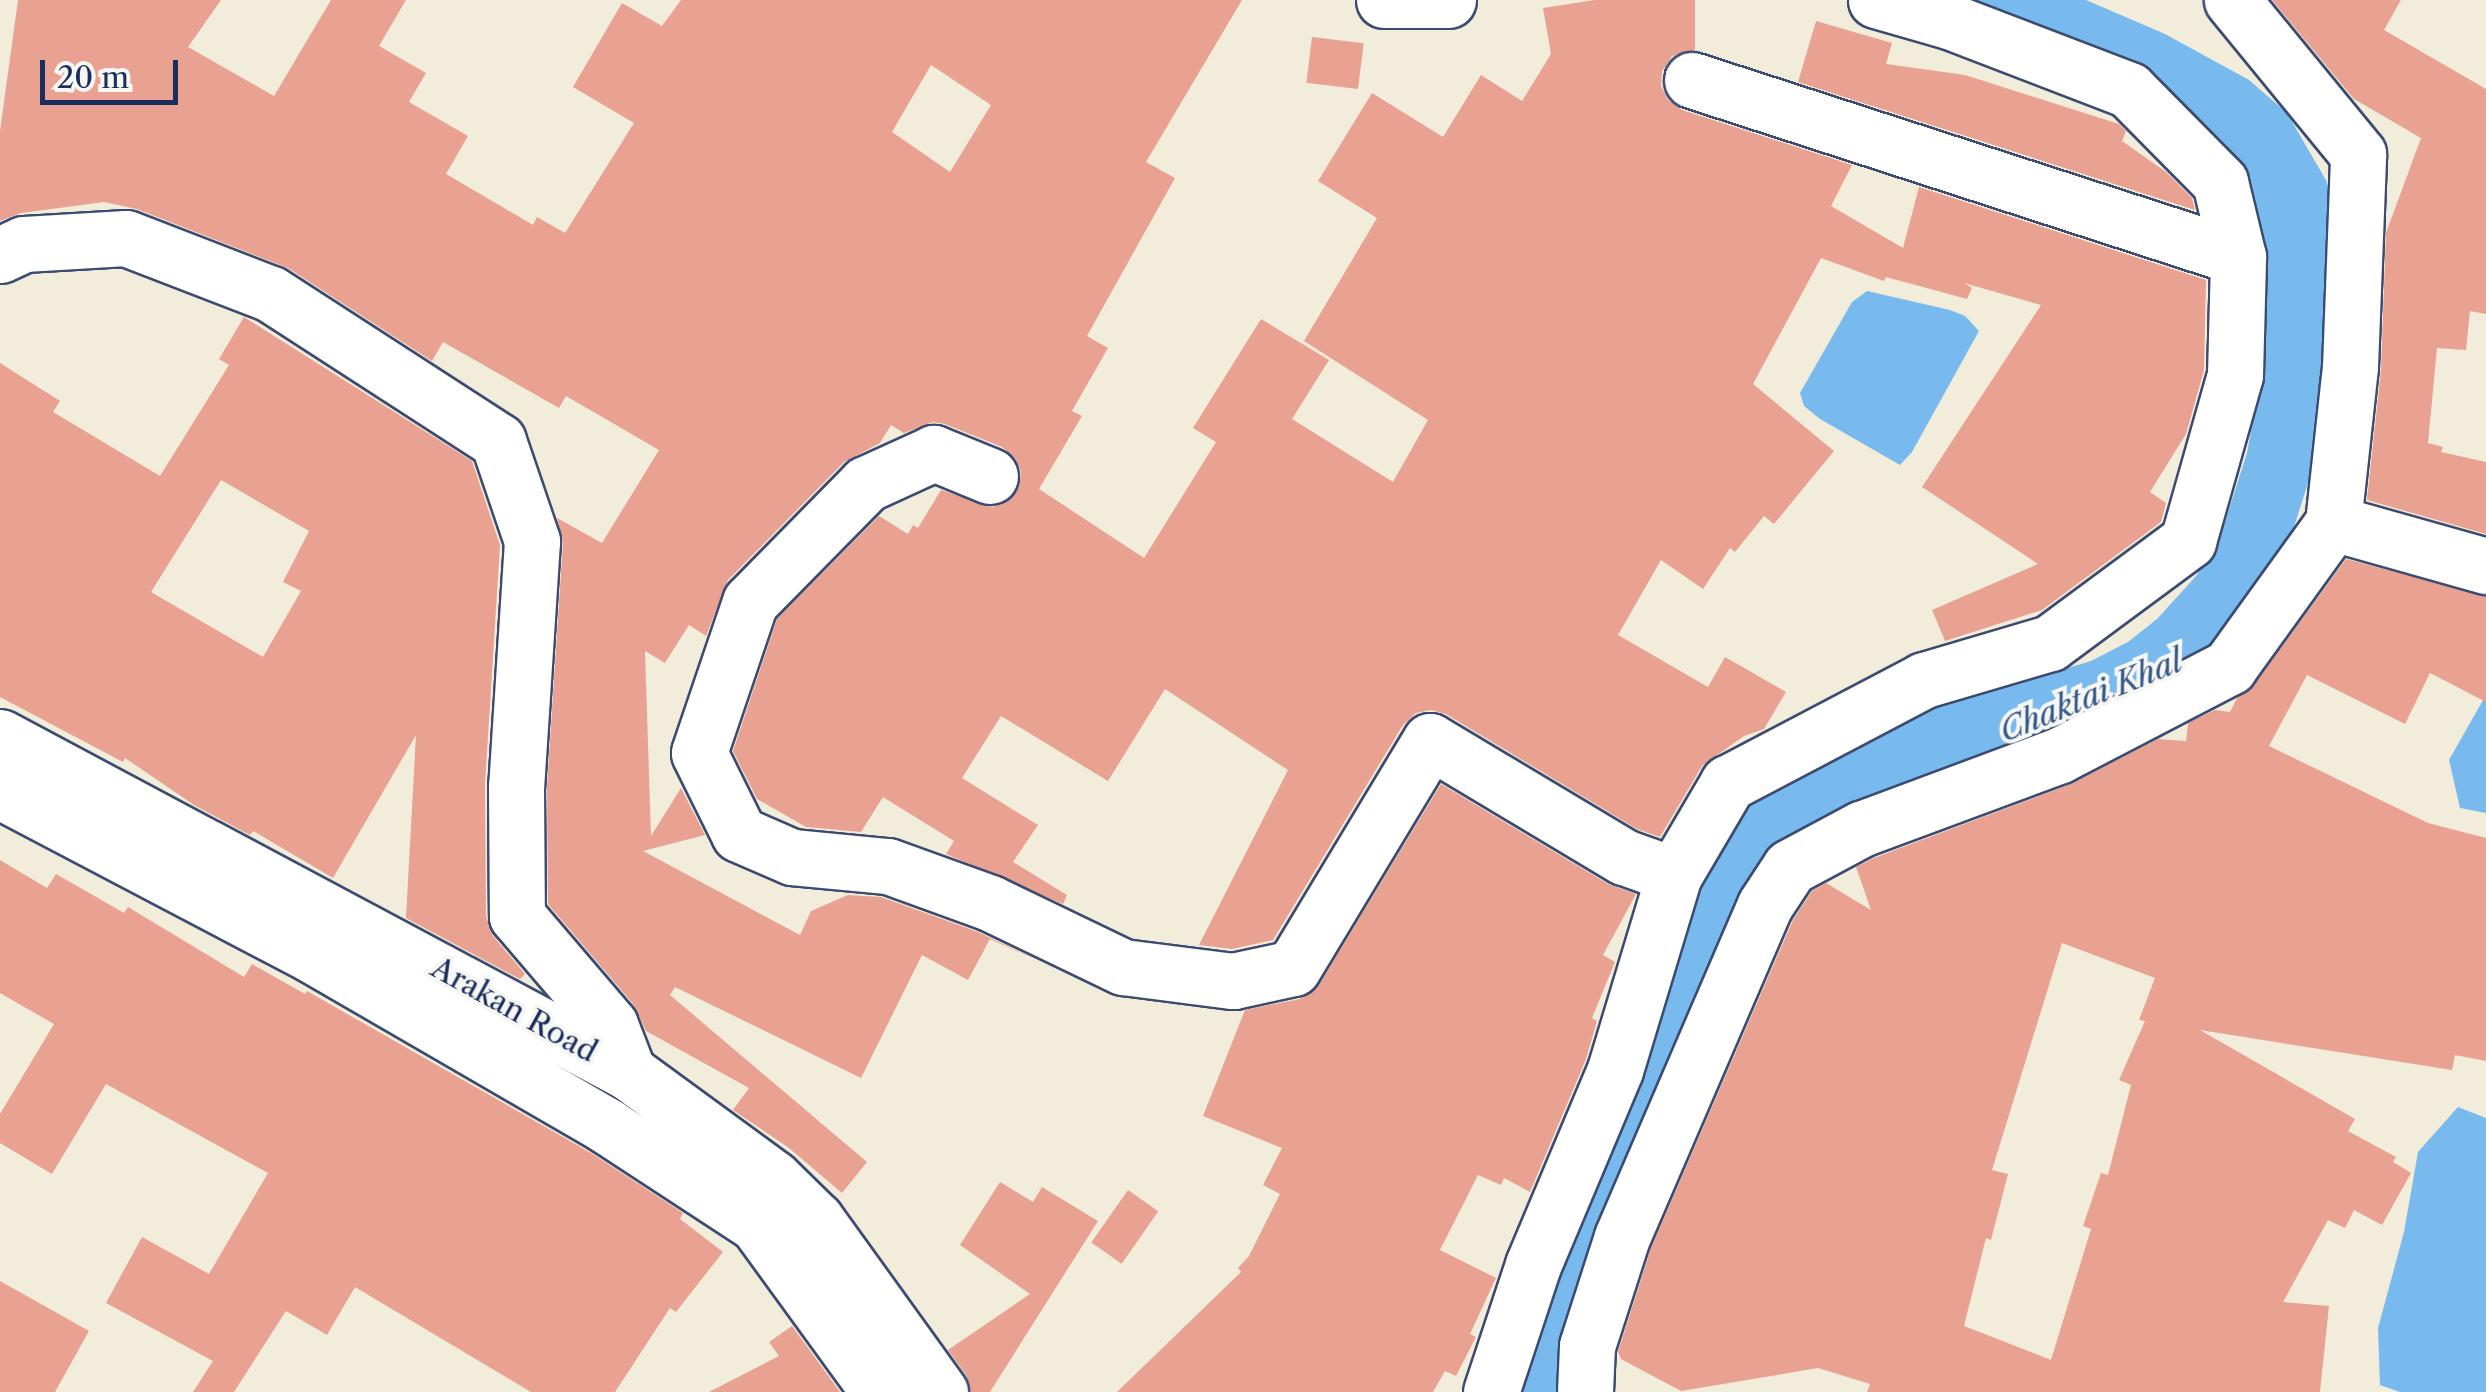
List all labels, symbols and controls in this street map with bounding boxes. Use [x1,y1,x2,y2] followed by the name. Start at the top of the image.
[45,40,182,102] scale bar
[57,59,129,96] text: 20 m
[1994,642,2188,750] water label: Chaktai Khal
[425,950,603,1070] street label: Arakan Road

